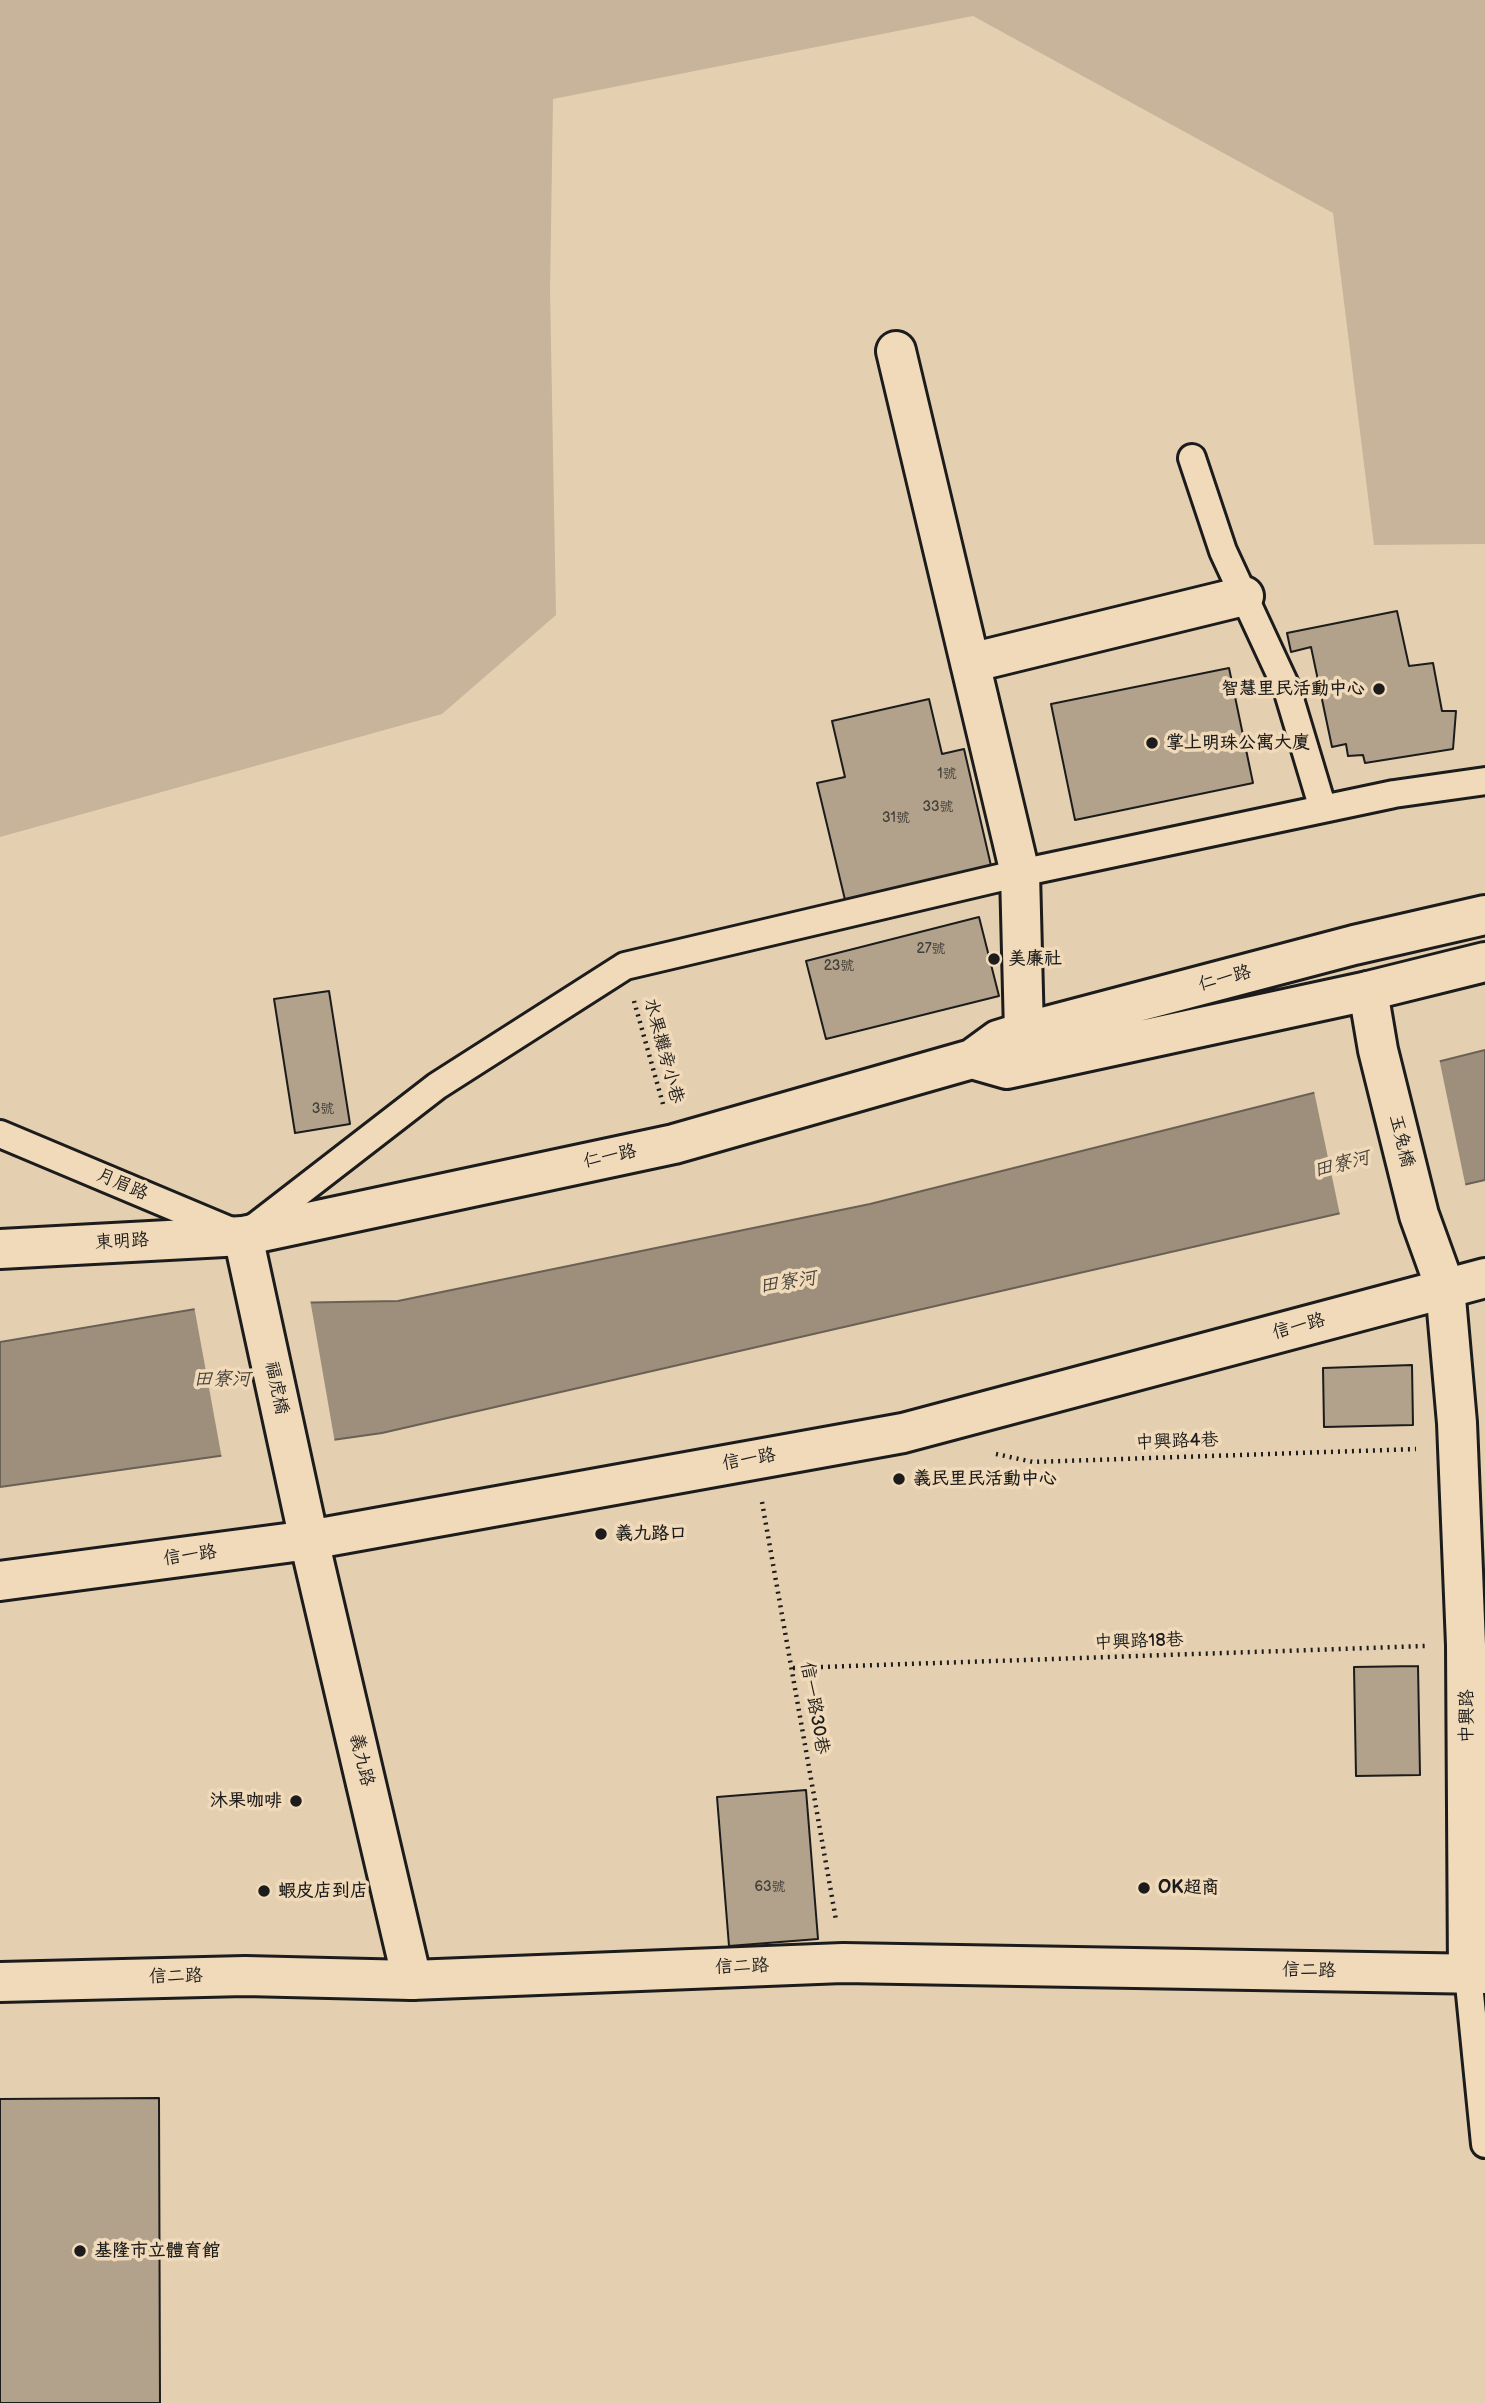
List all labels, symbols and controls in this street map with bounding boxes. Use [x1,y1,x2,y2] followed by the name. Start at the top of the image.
[1221,678,1365,700] place label: 智慧里民活動中心
[1371,681,1387,697] marker: 智慧里民活動中心
[1166,732,1310,754] place label: 掌上明珠公寓大廈
[1144,735,1160,751] marker: 掌上明珠公寓大廈
[937,766,957,782] house number: 1號
[922,799,954,815] house number: 33號
[882,810,910,826] house number: 31號
[916,941,946,957] house number: 27號
[1008,948,1062,970] place label: 美廉社
[986,951,1002,967] marker: 美廉社
[824,958,854,974] house number: 23號
[1196,962,1254,996] street label: 仁一路
[639,996,687,1106] street label: 水果攤旁小巷
[312,1101,334,1117] house number: 3號
[1384,1112,1418,1170] street label: 玉兔橋
[581,1141,639,1173] street label: 仁一路
[1312,1147,1372,1183] water label: 田寮河
[93,1165,151,1205] street label: 月眉路
[94,1230,150,1254] street label: 東明路
[758,1267,818,1299] water label: 田寮河
[1270,1310,1328,1344] street label: 信一路
[260,1359,292,1417] street label: 福虎橋
[194,1369,250,1391] water label: 田寮河
[1135,1430,1219,1454] street label: 中興路4巷
[721,1445,777,1475] street label: 信一路
[913,1468,1057,1490] place label: 義民里民活動中心
[891,1471,907,1487] marker: 義民里民活動中心
[615,1523,687,1545] place label: 義九路口
[593,1526,609,1542] marker: 義九路口
[162,1542,218,1570] street label: 信一路
[1094,1630,1184,1654] street label: 中興路18巷
[795,1660,833,1756] street label: 信一路30巷
[1456,1689,1478,1743] street label: 中興路
[344,1731,378,1789] street label: 義九路
[210,1790,282,1812] place label: 沐果咖啡
[288,1793,304,1809] marker: 沐果咖啡
[1158,1877,1219,1899] place label: OK超商
[754,1879,786,1895] house number: 63號
[278,1880,368,1902] place label: 蝦皮店到店
[1136,1880,1152,1896] marker: OK超商
[256,1883,272,1899] marker: 蝦皮店到店
[715,1955,769,1979] street label: 信二路
[1282,1960,1336,1982] street label: 信二路
[149,1966,203,1988] street label: 信二路
[94,2240,220,2262] place label: 基隆市立體育館
[72,2243,88,2259] marker: 基隆市立體育館

